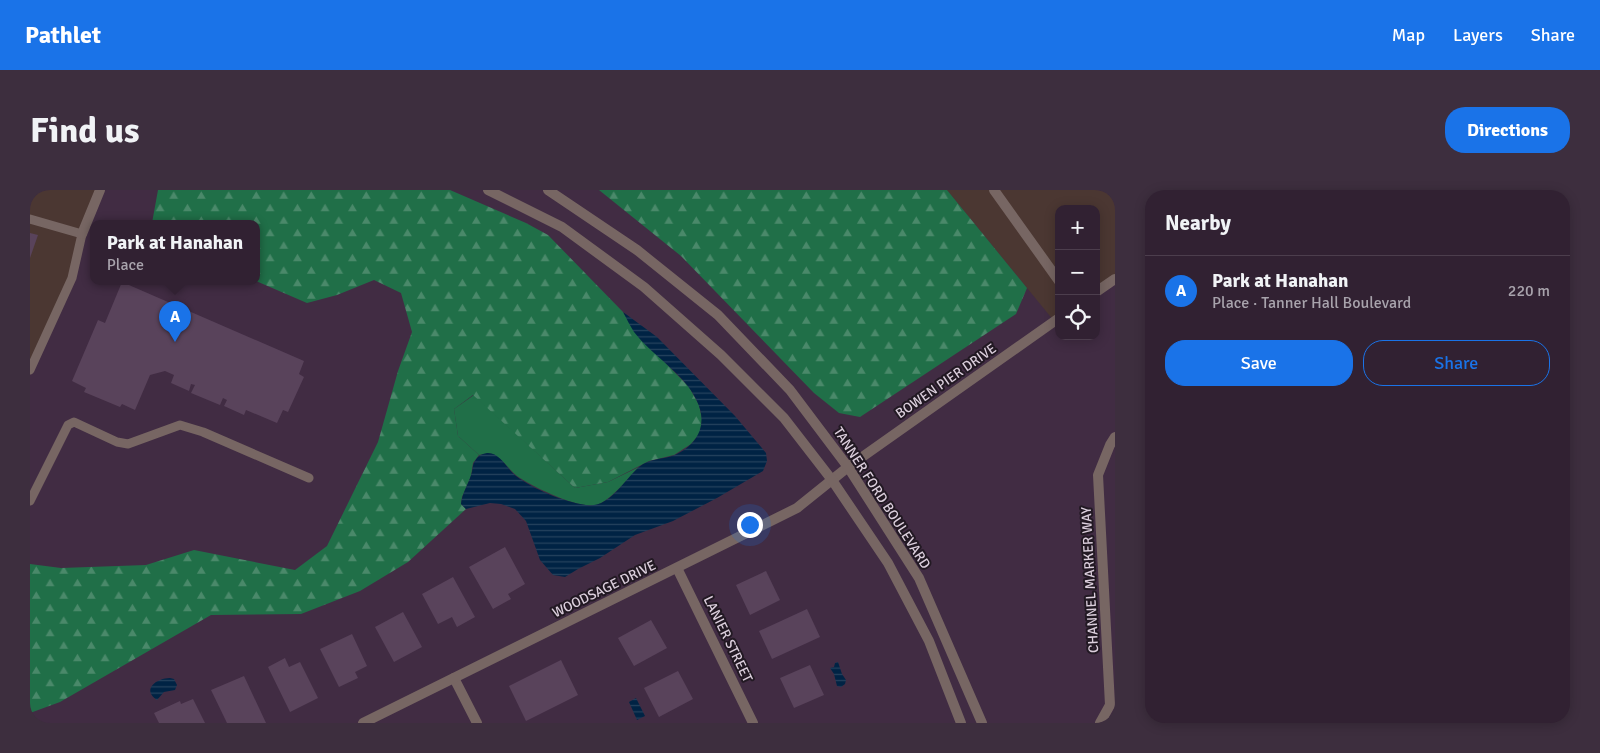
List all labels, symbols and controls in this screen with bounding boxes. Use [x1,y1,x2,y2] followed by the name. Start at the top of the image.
[25,20,101,50] text: Pathlet
[1392,24,1425,46] text: Map
[1453,24,1503,46] text: Layers
[1531,24,1575,46] text: Share
[1445,107,1570,153] button: Directions
[30,109,140,152] text: Find us
[1055,205,1100,340] map controls
[1055,205,1100,250] button: +
[1165,210,1231,236] text: Nearby
[90,220,260,285] popup
[107,231,243,255] text: Park at Hanahan
[1055,250,1100,295] button: −
[107,255,144,275] text: Place
[1212,269,1349,293] text: Park at Hanahan
[1176,281,1186,301] text: A
[1508,281,1550,301] text: 220 m
[1212,293,1411,313] text: Place · Tanner Hall Boulevard
[1055,295,1100,340] button: locate
[159,301,191,342] pin: A
[892,340,1000,422] street label: BOWEN PIER DRIVE
[1165,340,1353,386] button: Save
[1363,340,1550,386] button: Share
[830,424,934,572] street label: TANNER FORD BOULEVARD
[1078,507,1102,653] street label: CHANNEL MARKER WAY
[737,512,763,538] your location
[549,557,659,621] street label: WOODSAGE DRIVE
[700,593,756,685] street label: LANIER STREET

